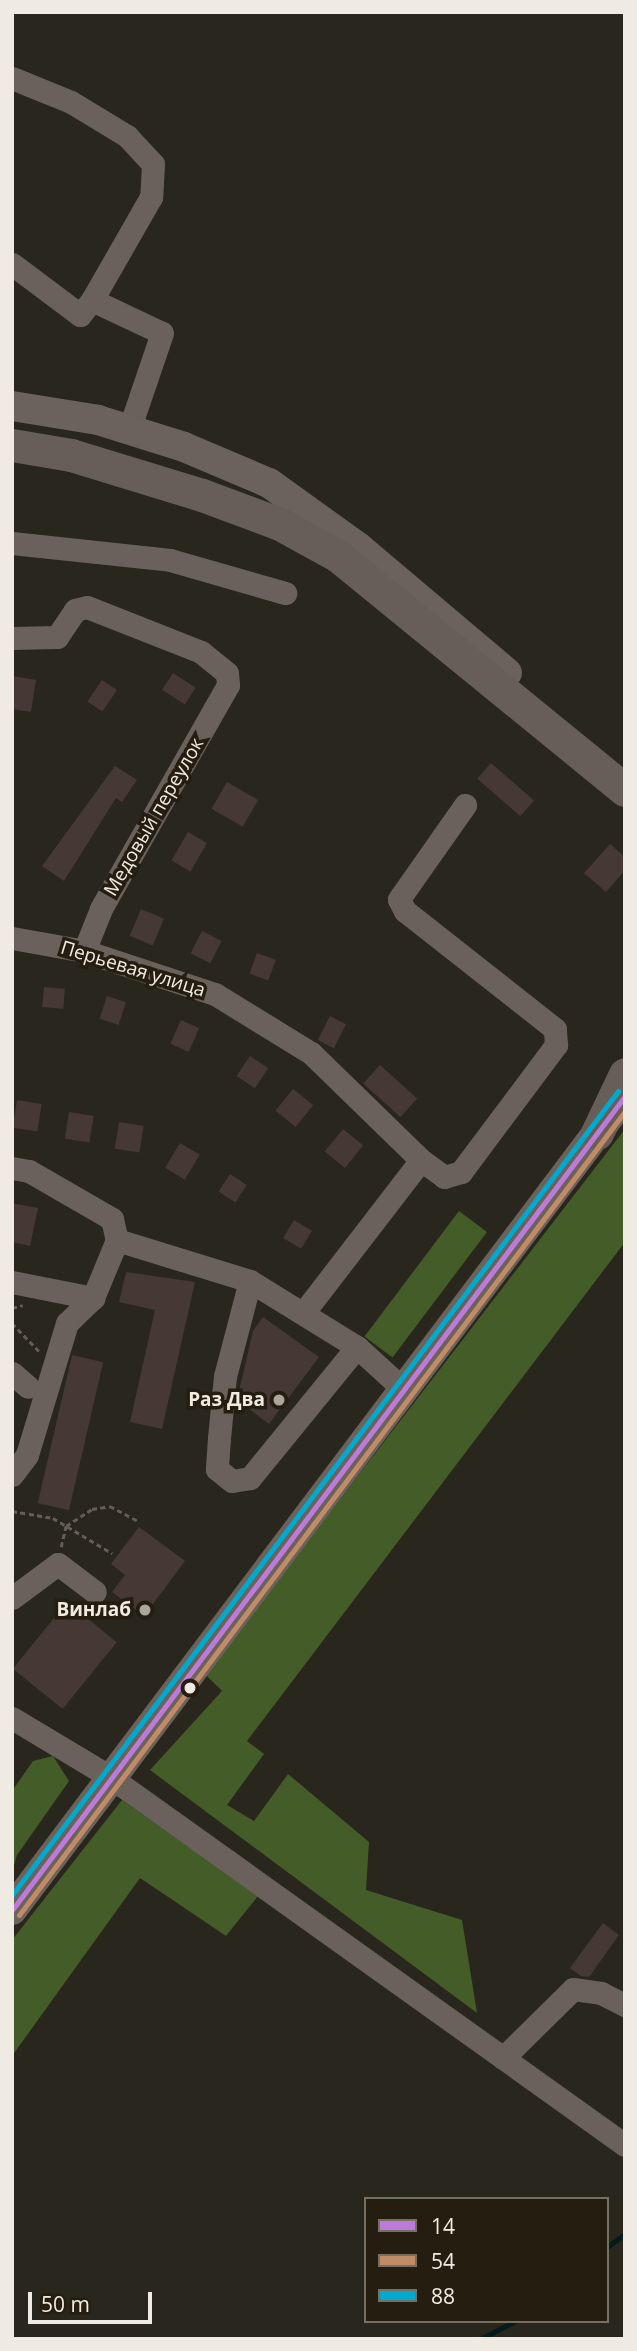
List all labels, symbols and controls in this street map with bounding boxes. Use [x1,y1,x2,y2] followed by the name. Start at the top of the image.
[99,734,209,900] street label: Медовый переулок
[58,936,208,1002] street label: Перьевая улица
[188,1389,265,1411] place label: Раз Два
[271,1392,287,1408] marker: Раз Два
[56,1599,131,1621] place label: Винлаб
[137,1602,153,1618] marker: Винлаб
[183,1681,197,1695] unlabelled marker
[364,2197,609,2323] legend
[431,2212,455,2240] text: 14
[431,2247,455,2275] text: 54
[32,2278,156,2322] scale bar
[431,2282,455,2310] text: 88
[41,2290,90,2318] text: 50 m

